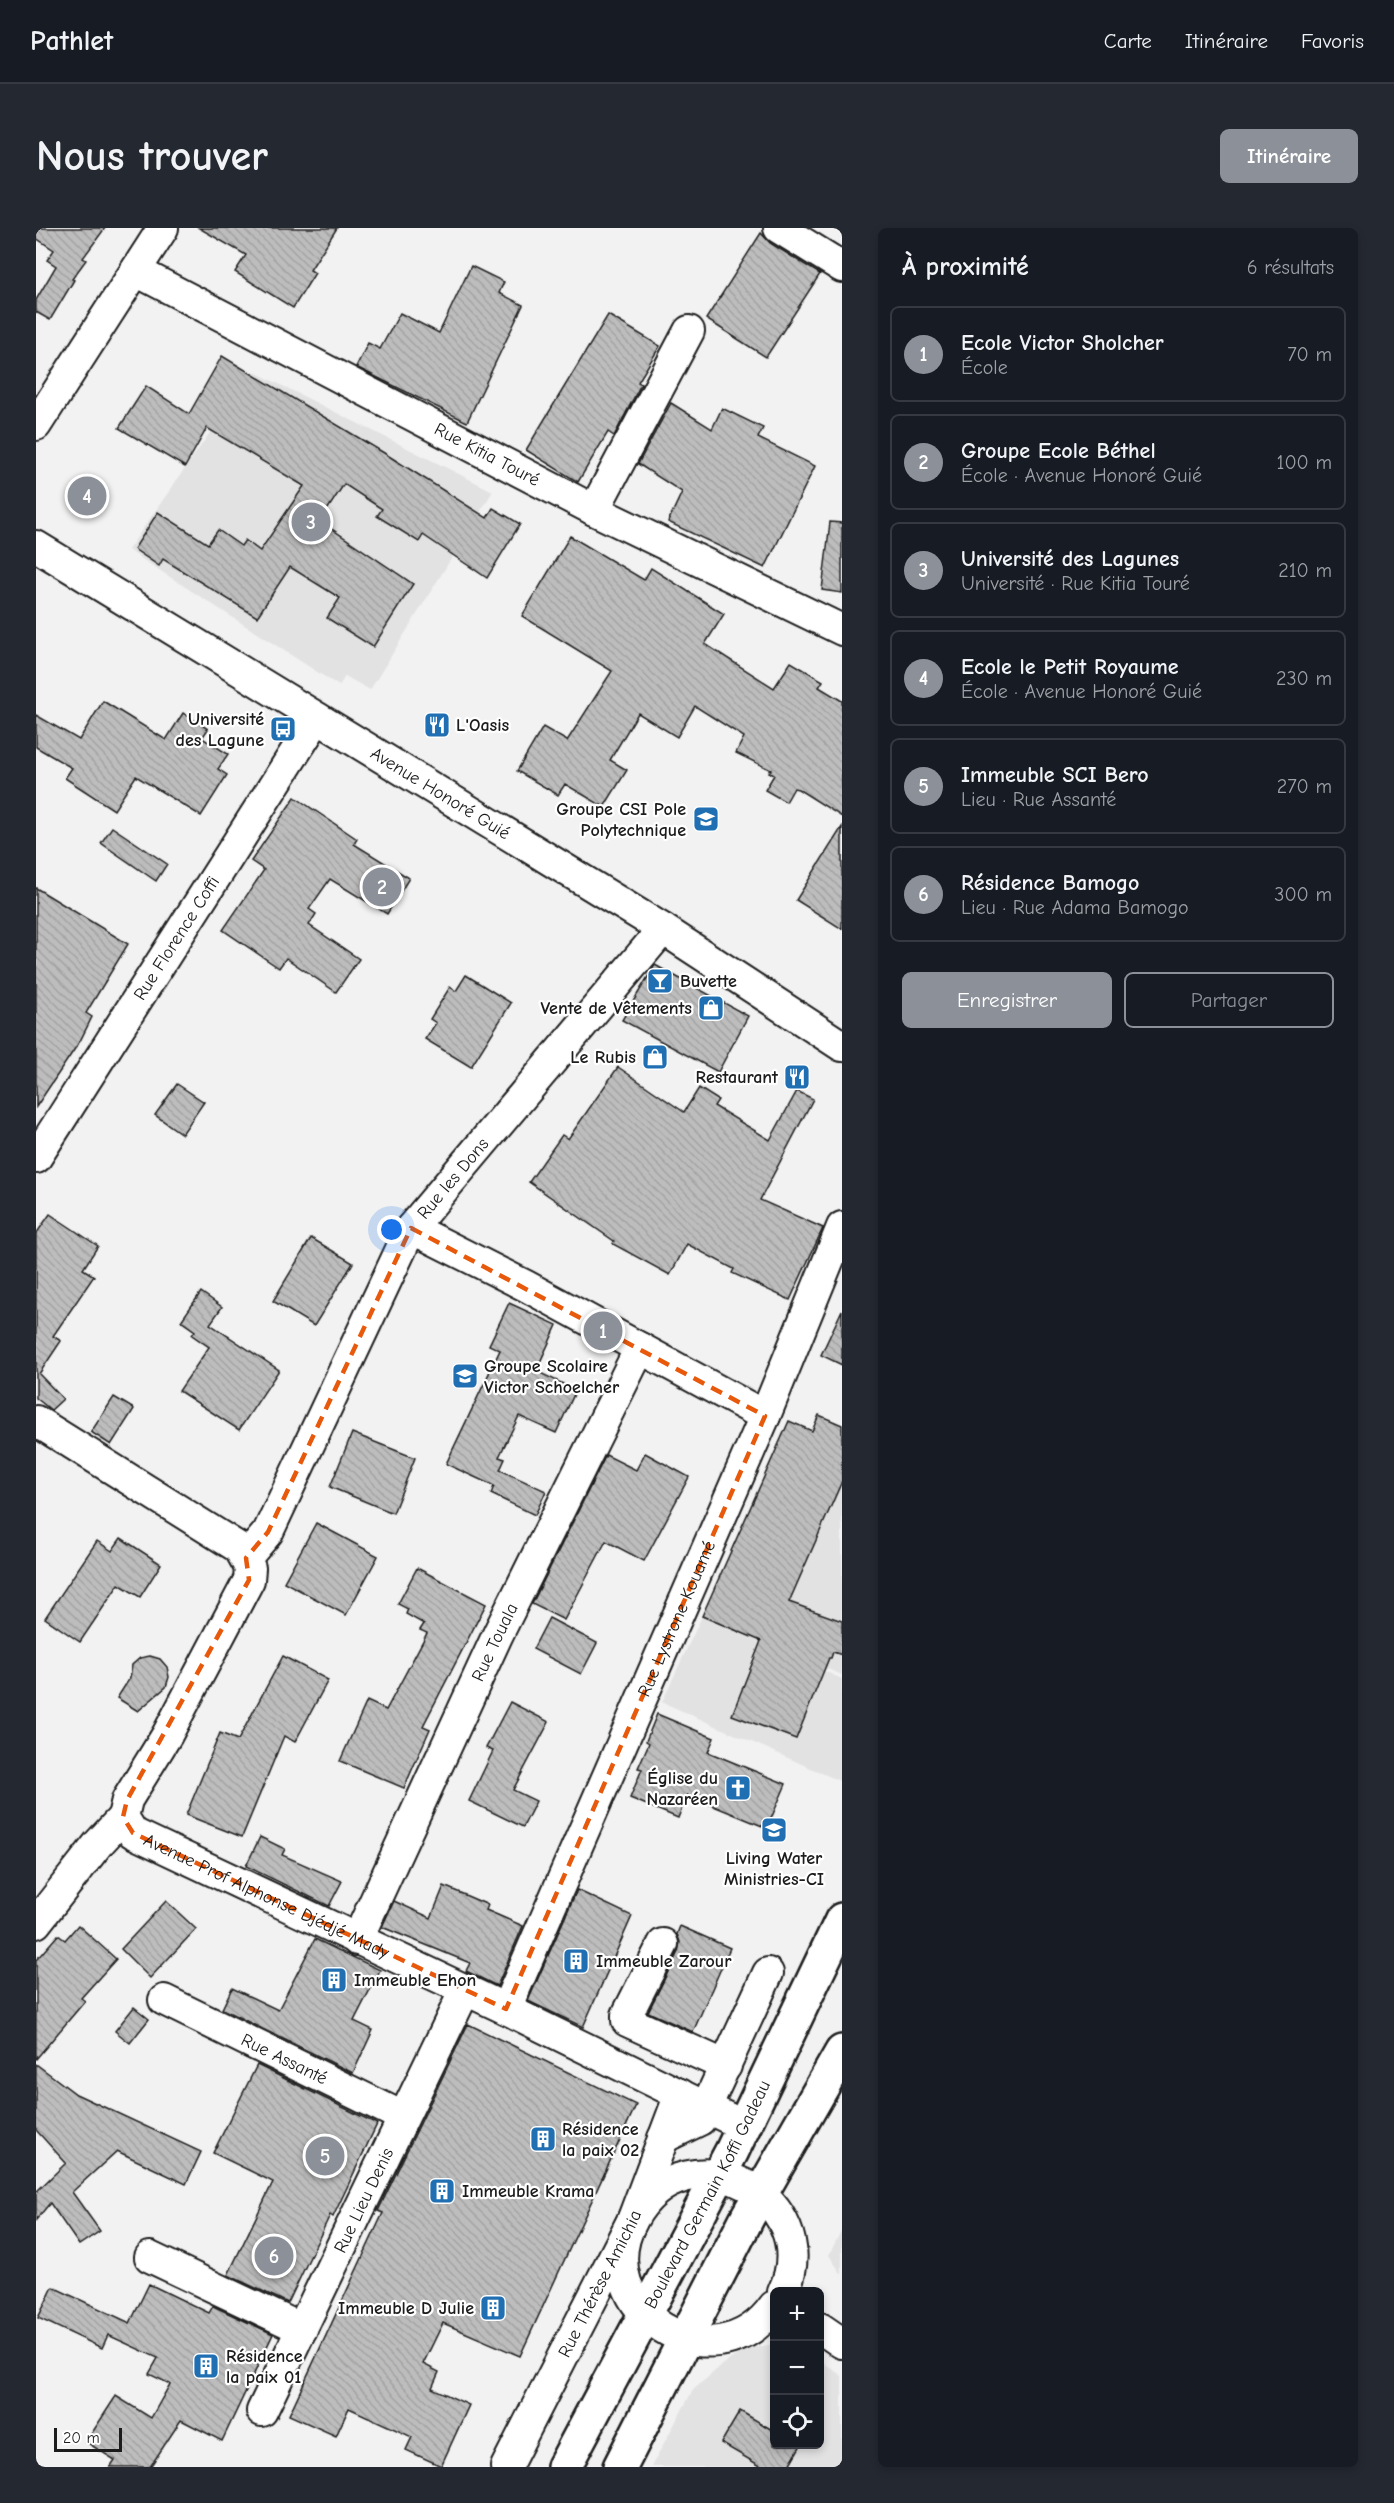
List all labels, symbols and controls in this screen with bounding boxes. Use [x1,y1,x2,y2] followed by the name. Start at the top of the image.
[30,25,113,57] text: Pathlet
[1104,29,1152,53] text: Carte
[1185,29,1268,53] text: Itinéraire
[1301,29,1364,53] text: Favoris
[1220,129,1358,183] button: Itinéraire
[36,132,268,181] text: Nous trouver
[902,252,1029,282] text: À proximité
[1247,256,1334,279] text: 6 résultats
[961,330,1164,356] text: Ecole Victor Sholcher
[920,343,927,366] text: 1
[1287,343,1332,366] text: 70 m
[961,356,1008,379] text: École
[431,418,543,490] street label: Rue Kitia Touré
[961,438,1156,464] text: Groupe Ecole Béthel
[919,451,928,474] text: 2
[1277,451,1332,474] text: 100 m
[961,464,1202,487] text: École · Avenue Honoré Guié
[68,474,106,518] pin: 4
[292,500,330,544] pin: 3
[961,546,1179,572] text: Université des Lagunes
[919,559,928,582] text: 3
[1278,559,1332,582] text: 210 m
[961,572,1190,595] text: Université · Rue Kitia Touré
[961,654,1179,680] text: Ecole le Petit Royaume
[919,667,928,690] text: 4
[1276,667,1332,690] text: 230 m
[961,680,1202,703] text: École · Avenue Honoré Guié
[176,709,264,751] place label: Université des Lagune
[422,710,452,740] restaurant icon: L'Oasis
[268,714,298,744] bus stop icon: Université des Lagune
[456,715,510,736] place label: L'Oasis
[367,742,514,844] street label: Avenue Honoré Guié
[961,762,1149,788] text: Immeuble SCI Bero
[918,775,929,798] text: 5
[1277,775,1332,798] text: 270 m
[961,788,1116,811] text: Lieu · Rue Assanté
[556,799,686,841] place label: Groupe CSI Pole Polytechnique
[691,804,721,834] school or university icon: Groupe CSI Pole Polytechnique
[362,864,402,910] pin: 2
[961,870,1139,896] text: Résidence Bamogo
[129,872,224,1004] street label: Rue Florence Coffi
[918,883,929,906] text: 6
[1274,883,1332,906] text: 300 m
[961,896,1189,919] text: Lieu · Rue Adama Bamogo
[645,966,675,996] bar icon: Buvette
[680,971,737,992] place label: Buvette
[902,972,1112,1028] button: Enregistrer
[1124,972,1334,1028] button: Partager
[696,993,726,1023] shop icon: Vente de Vêtements
[540,998,692,1019] place label: Vente de Vêtements
[640,1042,670,1072] shop icon: Le Rubis
[570,1047,636,1068] place label: Le Rubis
[782,1062,812,1092] restaurant icon: Restaurant
[696,1067,779,1088] place label: Restaurant
[413,1133,493,1223] street label: Rue les Dons
[377,1215,406,1244] your location
[584,1308,622,1354] pin: 1
[484,1356,620,1398] place label: Groupe Scolaire Victor Schoelcher
[450,1361,480,1391] school or university icon: Groupe Scolaire Victor Schoelcher
[633,1537,720,1700] street label: Rue Lystrone Kouamé
[467,1600,522,1685] street label: Rue Touala
[646,1767,718,1810] place label: Église du Nazaréen
[723,1773,753,1803] church icon: Église du Nazaréen
[759,1815,789,1845] school or university icon: Living Water Ministries-CI
[140,1829,394,1963] street label: Avenue Prof Alphonse Djédjé Mady
[724,1848,824,1890] place label: Living Water Ministries-CI
[561,1946,591,1976] building icon: Immeuble Zarour
[596,1951,732,1972] place label: Immeuble Zarour
[319,1965,349,1995] building icon: Immeuble Ehon
[354,1970,476,1991] place label: Immeuble Ehon
[238,2029,331,2089] street label: Rue Assanté
[640,2077,775,2312] street label: Boulevard Germain Koffi Gadeau
[562,2119,639,2161] place label: Résidence la paix 02
[528,2124,558,2154] building icon: Résidence la paix 02
[306,2134,344,2178] pin: 5
[329,2144,398,2256] street label: Rue Lieu Denis
[427,2176,457,2206] building icon: Immeuble Krama
[462,2181,595,2202] place label: Immeuble Krama
[554,2207,646,2361] street label: Rue Thérèse Amichia
[254,2234,294,2278] pin: 6
[770,2287,824,2449] map controls
[770,2287,824,2341] button: +
[478,2293,508,2323] building icon: Immeuble D Julie
[338,2298,474,2319] place label: Immeuble D Julie
[770,2341,824,2395] button: −
[226,2346,303,2388] place label: Résidence la paix 01
[191,2351,221,2381] building icon: Résidence la paix 01
[770,2395,824,2449] button: locate
[54,2425,122,2452] scale bar
[63,2429,100,2447] text: 20 m

